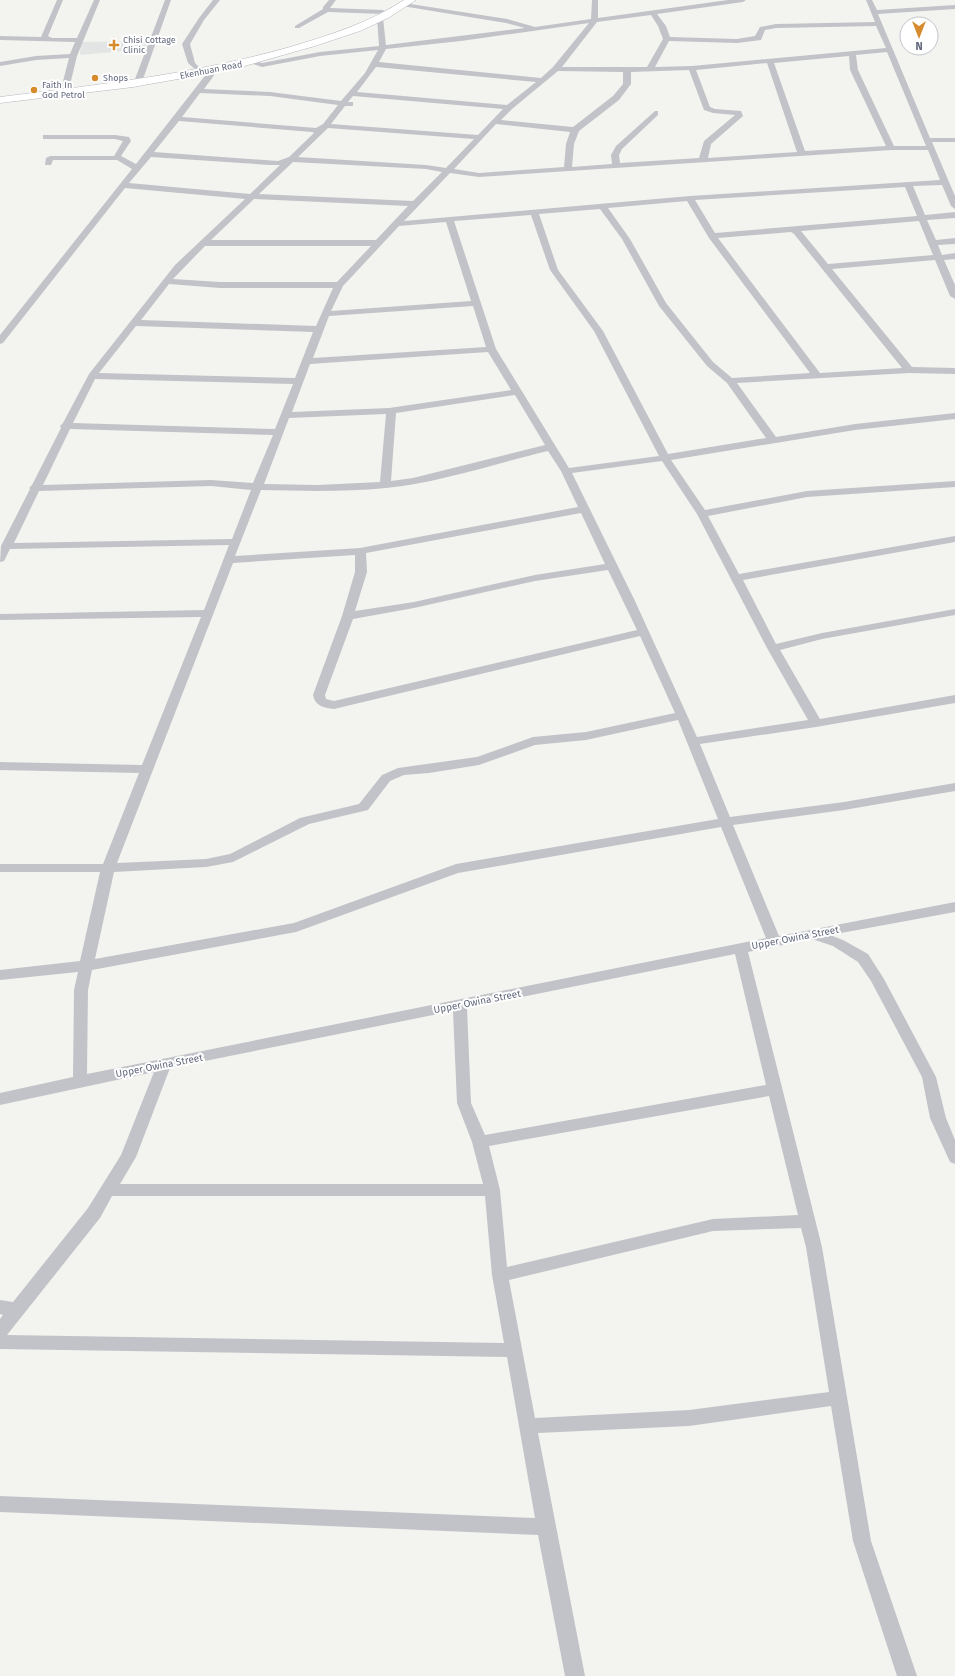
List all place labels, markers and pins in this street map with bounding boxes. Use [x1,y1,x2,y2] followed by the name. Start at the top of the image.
[123,35,176,55] place label: Chisi Cottage Clinic
[108,39,120,51] marker: Chisi Cottage Clinic
[90,73,100,83] marker: Shops
[103,73,128,83] place label: Shops
[42,80,85,100] place label: Faith In God Petrol
[29,85,39,95] marker: Faith In God Petrol

